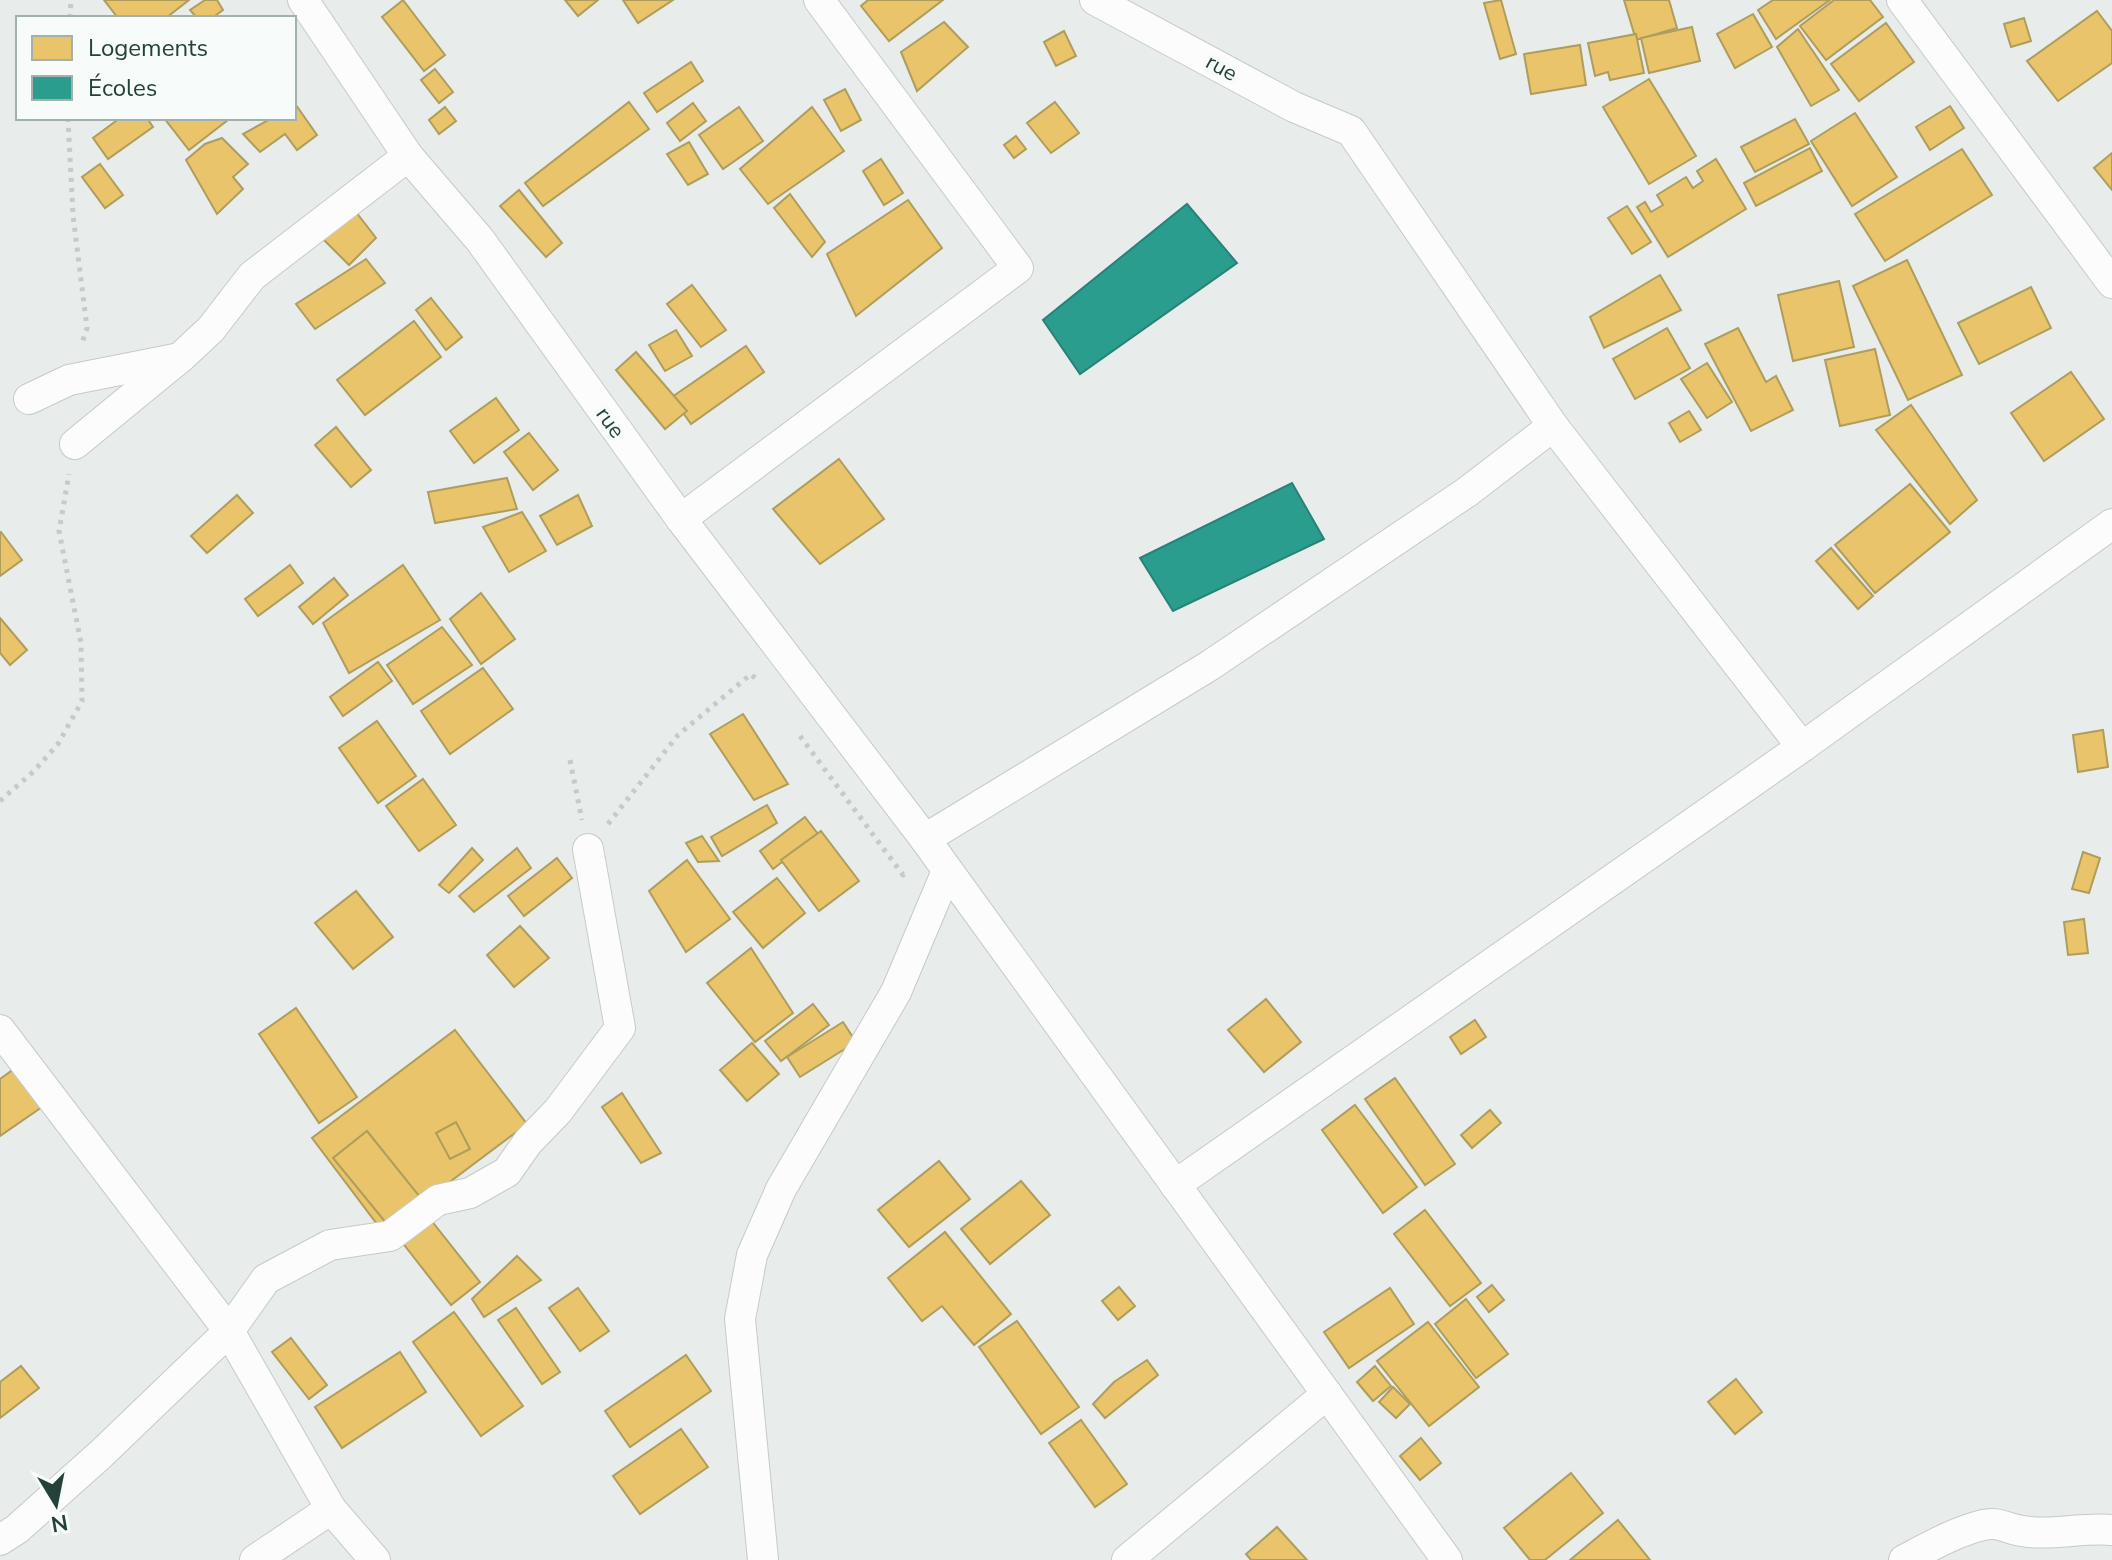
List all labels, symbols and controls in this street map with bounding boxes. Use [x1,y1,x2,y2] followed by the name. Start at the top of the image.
[16,16,296,120] legend
[88,32,208,64] text: Logements
[1200,47,1243,89] street label: rue
[88,72,157,104] text: Écoles
[589,401,632,444] street label: rue
[16,1464,96,1544] north arrow
[49,1507,70,1539] text: N

